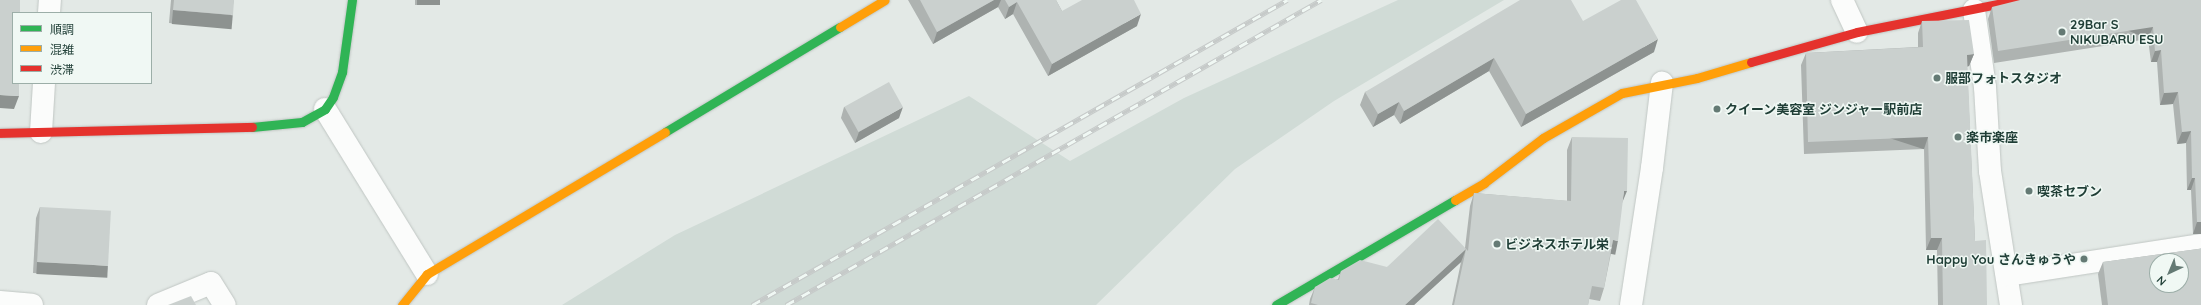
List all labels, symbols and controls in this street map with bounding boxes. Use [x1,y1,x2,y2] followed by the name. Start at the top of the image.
[12,12,152,84] legend
[2070,17,2163,48] place label: 29Bar S NIKUBARU ESU
[50,22,74,37] text: 順調
[2057,27,2067,37] marker: 29Bar S NIKUBARU ESU
[50,42,74,57] text: 混雑
[50,62,74,77] text: 渋滞
[1945,70,2062,86] place label: 服部フォトスタジオ
[1932,73,1942,83] marker: 服部フォトスタジオ
[1725,101,1924,117] place label: クイーン美容室 ジンジャー駅前店
[1712,104,1722,114] marker: クイーン美容室 ジンジャー駅前店
[1966,129,2018,145] place label: 楽市楽座
[1953,132,1963,142] marker: 楽市楽座
[2037,183,2102,199] place label: 喫茶セブン
[2024,186,2034,196] marker: 喫茶セブン
[1505,236,1609,252] place label: ビジネスホテル栄
[1492,239,1502,249] marker: ビジネスホテル栄
[1926,251,2076,267] place label: Happy You さんきゅうや
[2149,253,2189,293] north arrow
[2079,254,2089,264] marker: Happy You さんきゅうや
[2154,273,2169,289] text: N

